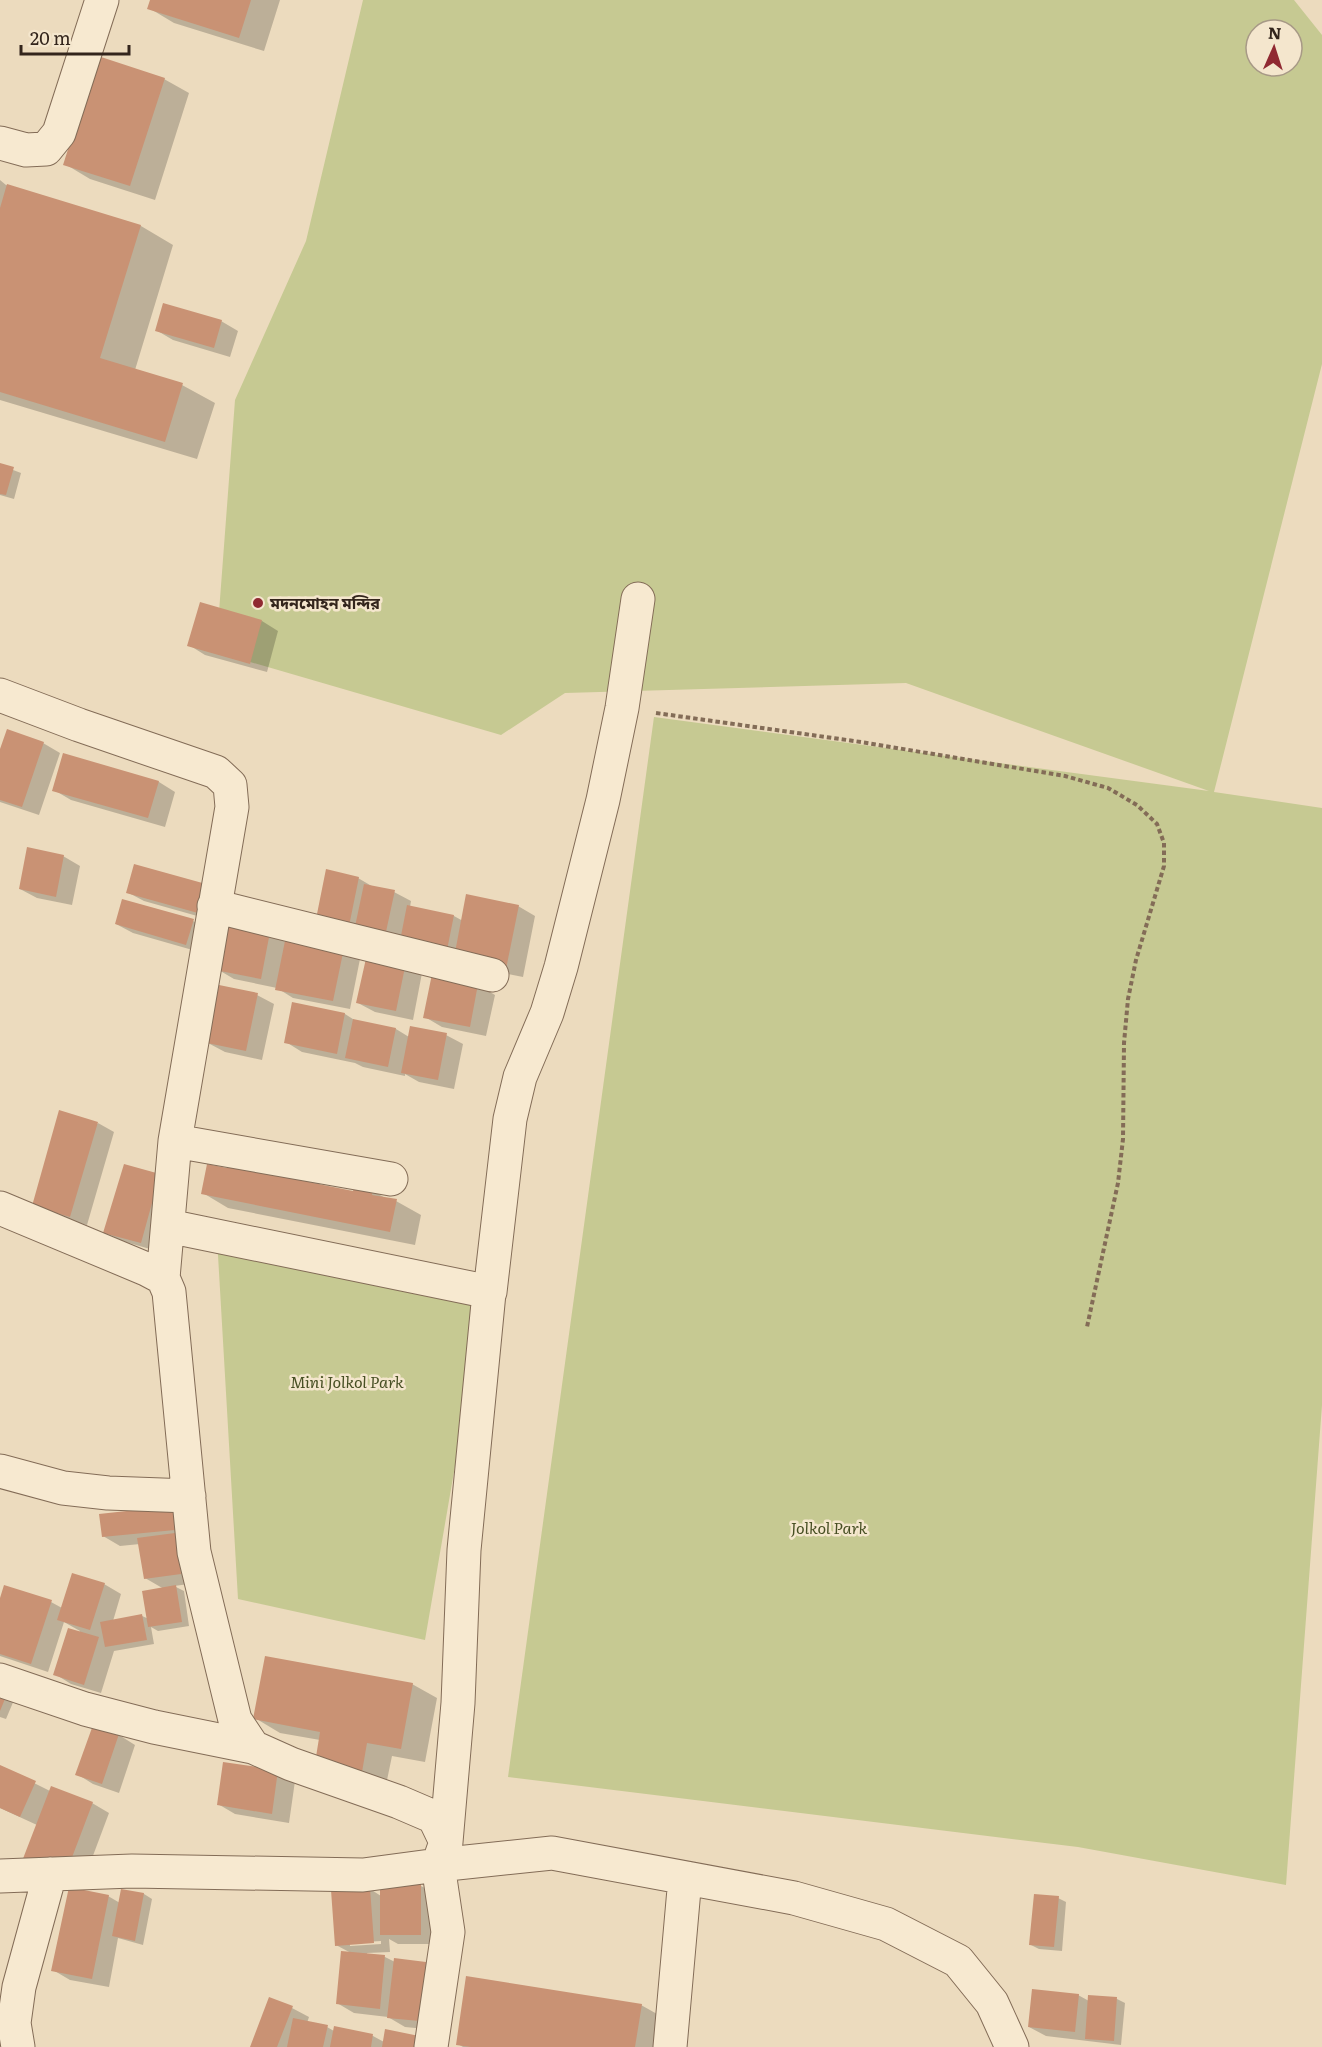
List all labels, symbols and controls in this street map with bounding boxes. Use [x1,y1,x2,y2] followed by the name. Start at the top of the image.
[21,18,129,56] scale bar
[1244,18,1304,78] north arrow
[1267,20,1282,44] text: N
[30,24,71,51] text: 20 m
[269,590,380,614] place label: মদনমোহন মন্দির
[251,596,265,610] marker: মদনমোহন মন্দির
[290,1369,404,1393] park label: Mini Jolkol Park
[791,1515,868,1539] park label: Jolkol Park

